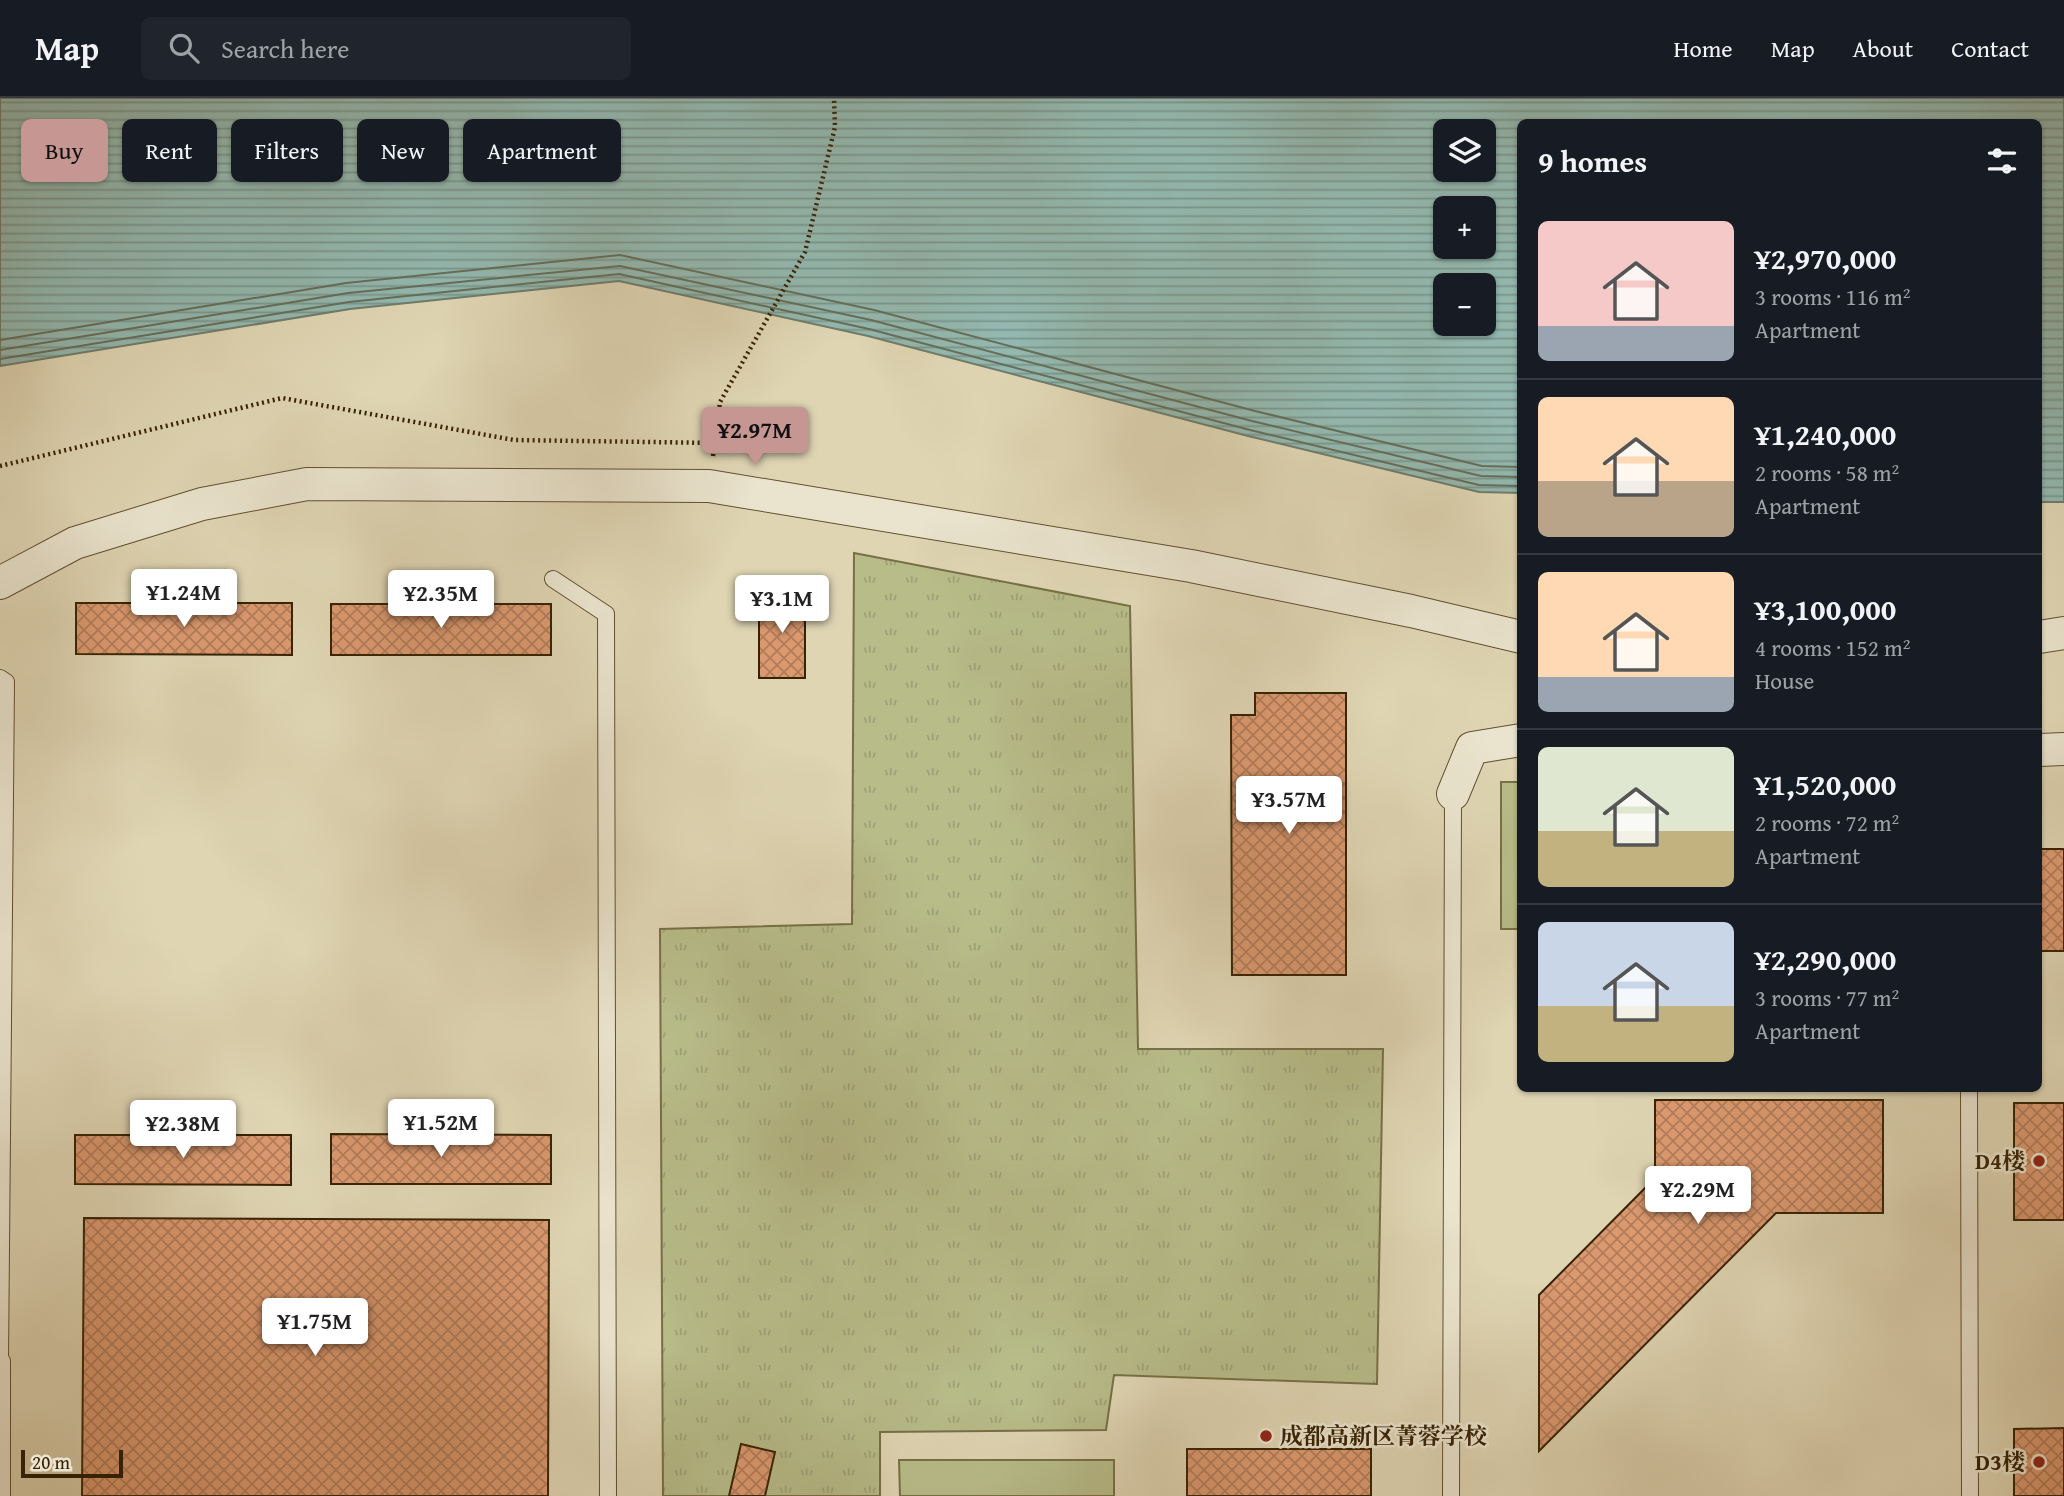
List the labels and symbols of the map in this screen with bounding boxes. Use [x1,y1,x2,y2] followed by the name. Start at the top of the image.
[698,408,812,467] pin: ¥2.97M
[127,570,241,629] pin: ¥1.24M
[384,570,498,630] pin: ¥2.35M
[733,575,831,635] pin: ¥3.1M
[1232,776,1346,836] pin: ¥3.57M
[126,1100,240,1160] pin: ¥2.38M
[384,1100,498,1159] pin: ¥1.52M
[1975,1144,2025,1177] place label: D4楼
[2031,1153,2047,1169] marker: D4楼
[1641,1166,1755,1226] pin: ¥2.29M
[258,1298,372,1358] pin: ¥1.75M
[1280,1419,1487,1452] place label: 成都高新区菁蓉学校
[1258,1428,1274,1444] marker: 成都高新区菁蓉学校
[1975,1445,2025,1478] place label: D3楼
[21,1447,122,1479] scale bar
[2031,1454,2047,1470] marker: D3楼

